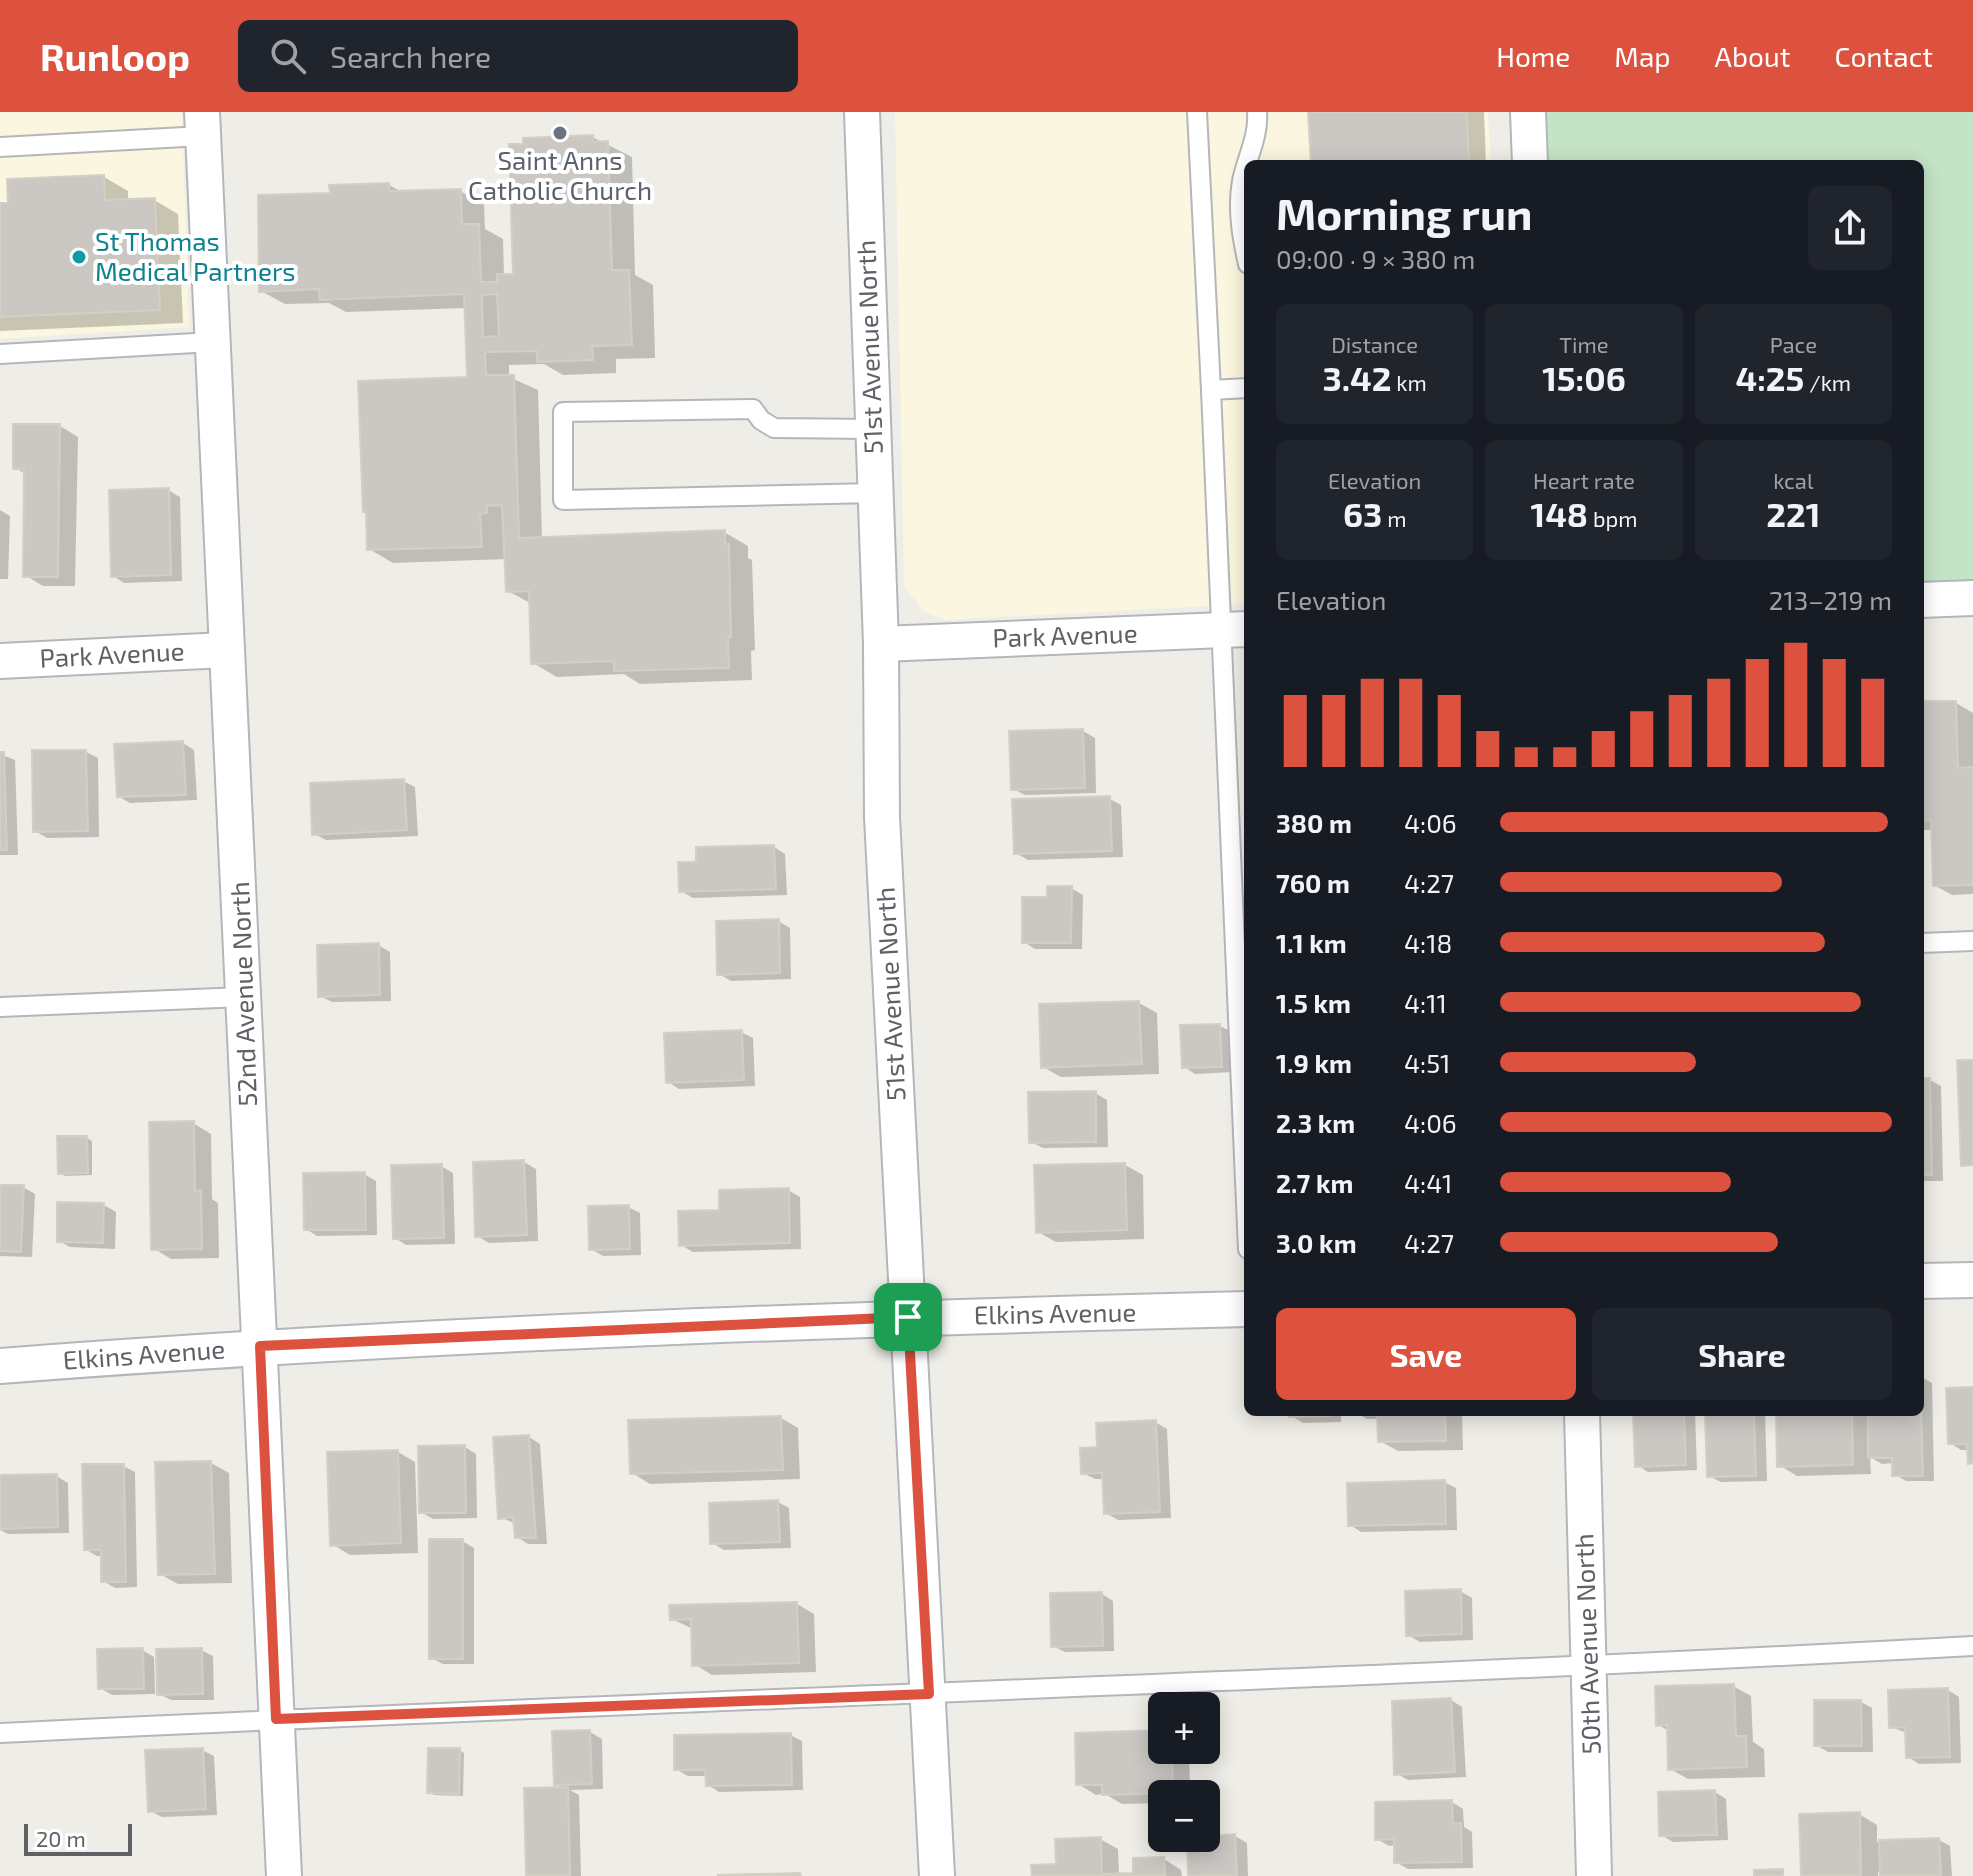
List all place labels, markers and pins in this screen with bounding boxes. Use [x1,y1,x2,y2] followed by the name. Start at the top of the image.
[551,124,569,142] marker: Saint Anns Catholic Church
[468,144,652,205] place label: Saint Anns Catholic Church
[95,225,296,286] place label: St Thomas Medical Partners
[70,248,88,266] marker: St Thomas Medical Partners
[874,1283,942,1351] pin

